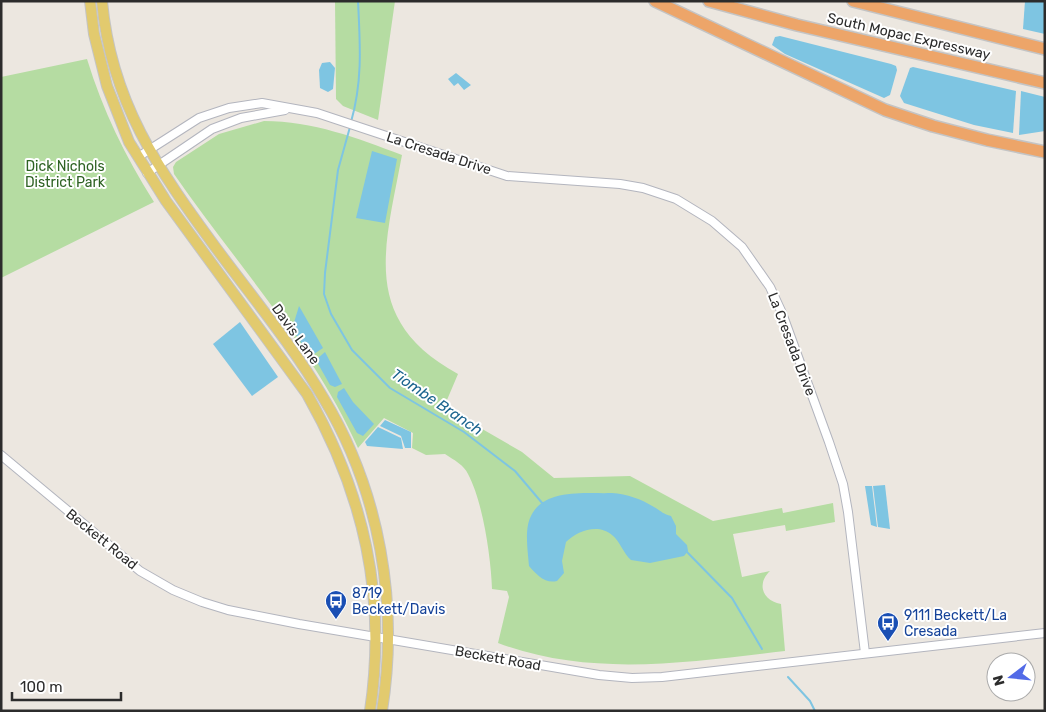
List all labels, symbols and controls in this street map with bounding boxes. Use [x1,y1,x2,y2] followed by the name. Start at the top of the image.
[826,9,992,64] street label: South Mopac Expressway
[384,128,494,179] street label: La Cresada Drive
[25,158,106,191] park label: Dick Nichols District Park
[764,290,819,398] street label: La Cresada Drive
[268,301,323,368] street label: Davis Lane
[388,365,486,439] water label: Tiombe Branch
[62,505,141,573] street label: Beckett Road
[352,585,445,618] place label: 8719 Beckett/Davis
[324,589,348,620] bus stop icon: 8719 Beckett/Davis
[904,607,1007,640] place label: 9111 Beckett/La Cresada
[876,611,900,642] bus stop icon: 9111 Beckett/La Cresada
[454,643,542,674] street label: Beckett Road
[986,652,1036,702] north arrow
[12,670,121,702] scale bar
[989,673,1009,688] text: N
[20,678,62,696] text: 100 m

